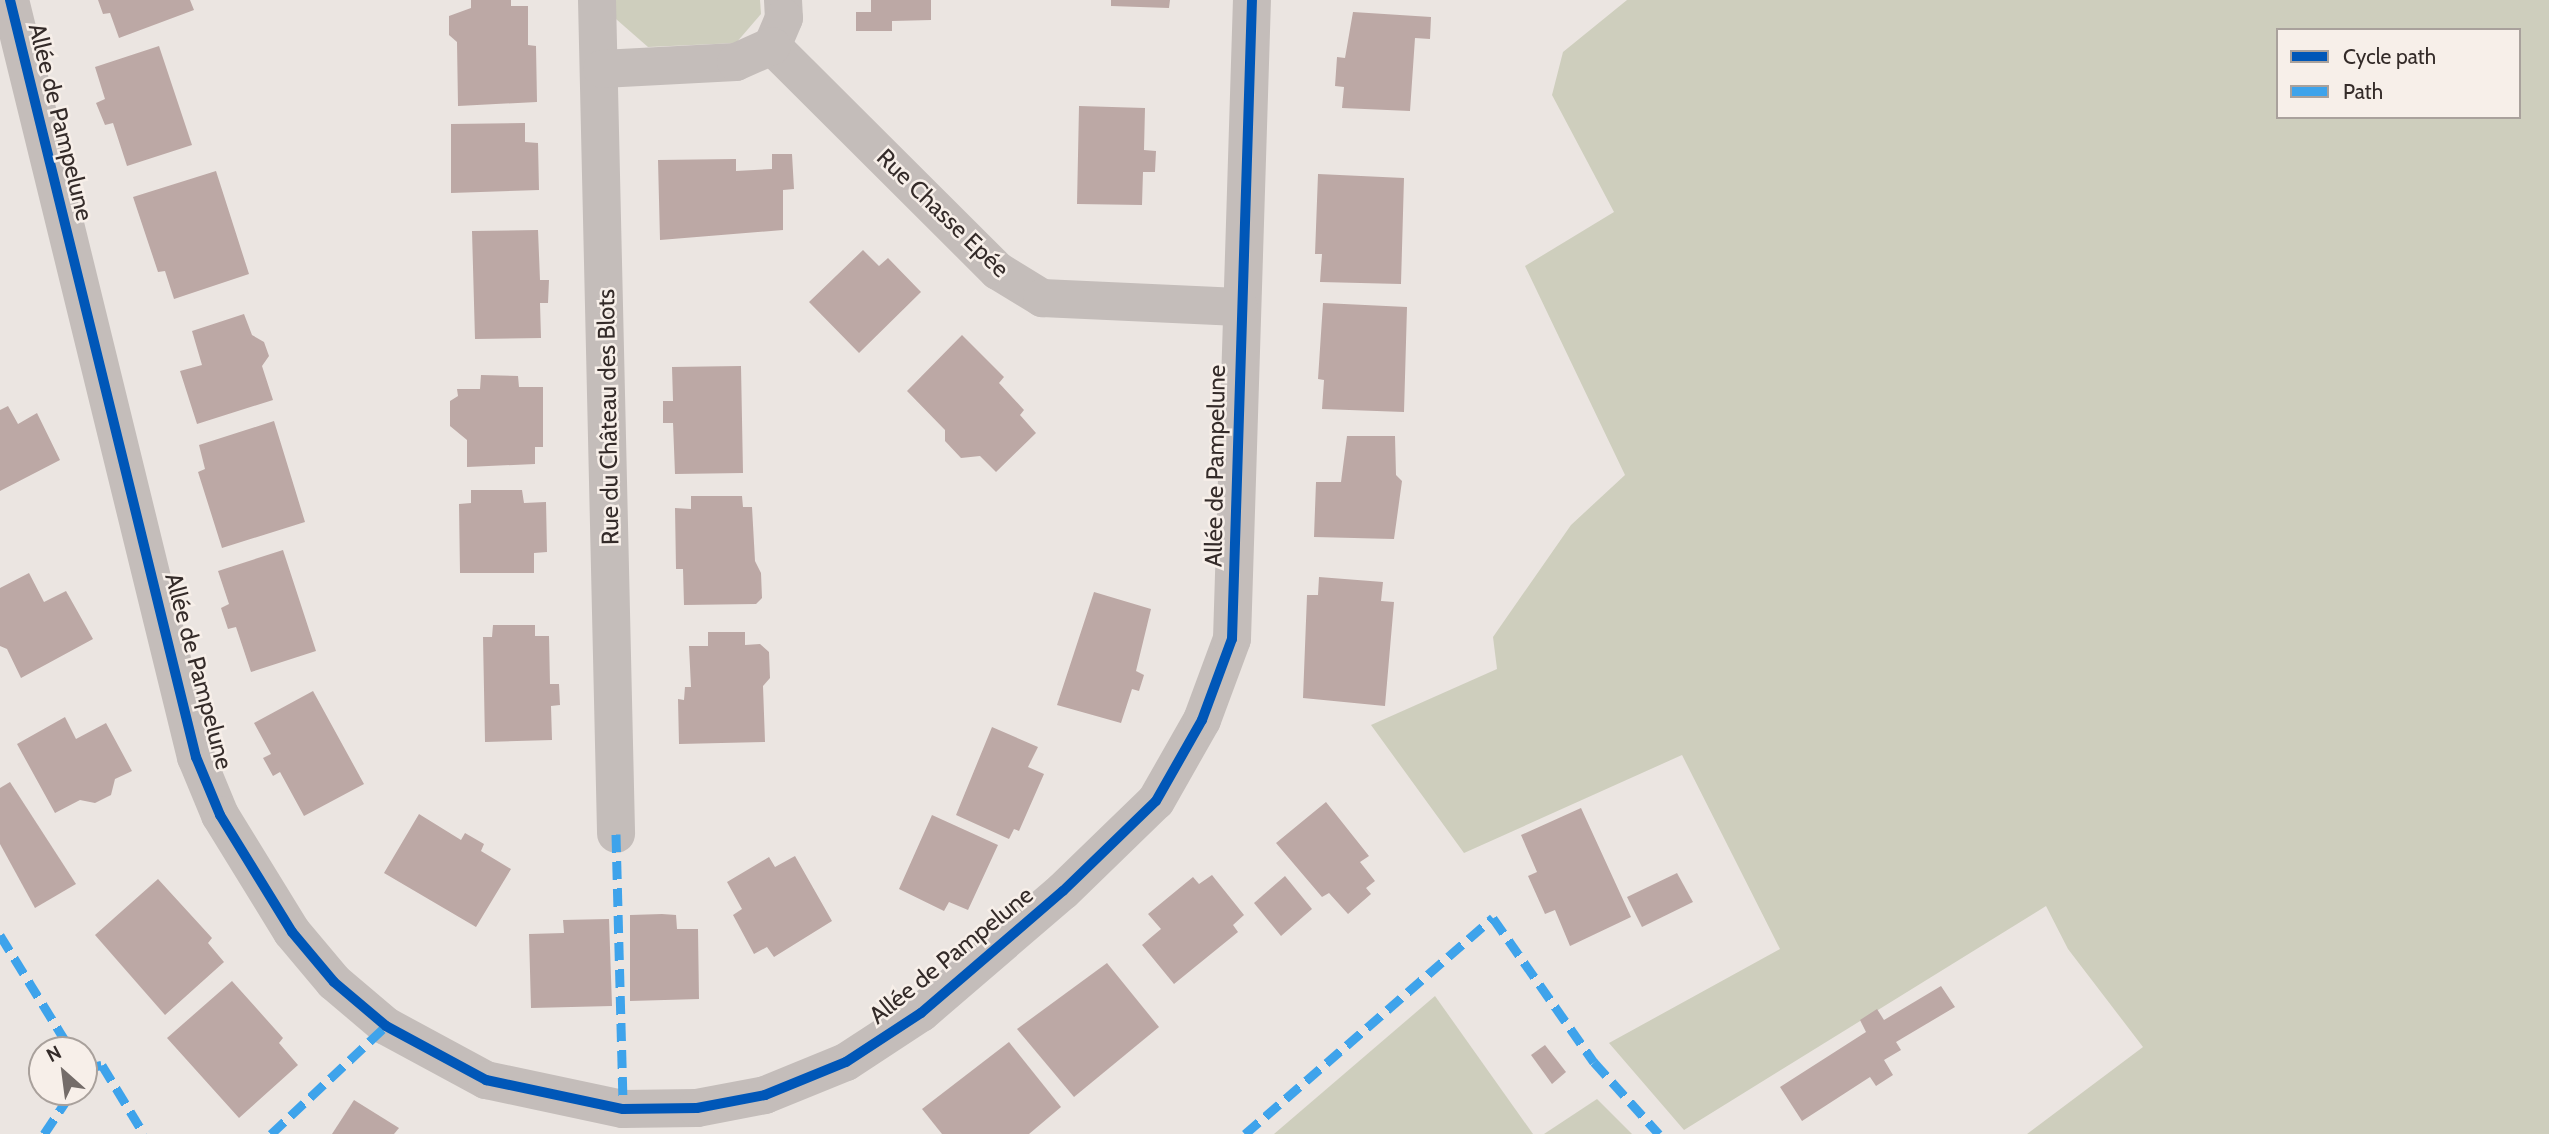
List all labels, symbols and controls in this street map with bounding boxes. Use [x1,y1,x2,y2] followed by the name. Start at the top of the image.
[23,20,99,224] street label: Allée de Pampelune
[2276,28,2521,119] legend
[2343,44,2436,69] text: Cycle path
[2343,79,2383,104] text: Path
[871,143,1015,283] street label: Rue Chasse Epée
[591,289,625,545] street label: Rue du Château des Blots
[1199,365,1231,567] street label: Allée de Pampelune
[159,570,239,772] street label: Allée de Pampelune
[863,880,1039,1030] street label: Allée de Pampelune
[28,1036,98,1106] north arrow
[43,1040,65,1067] text: N

